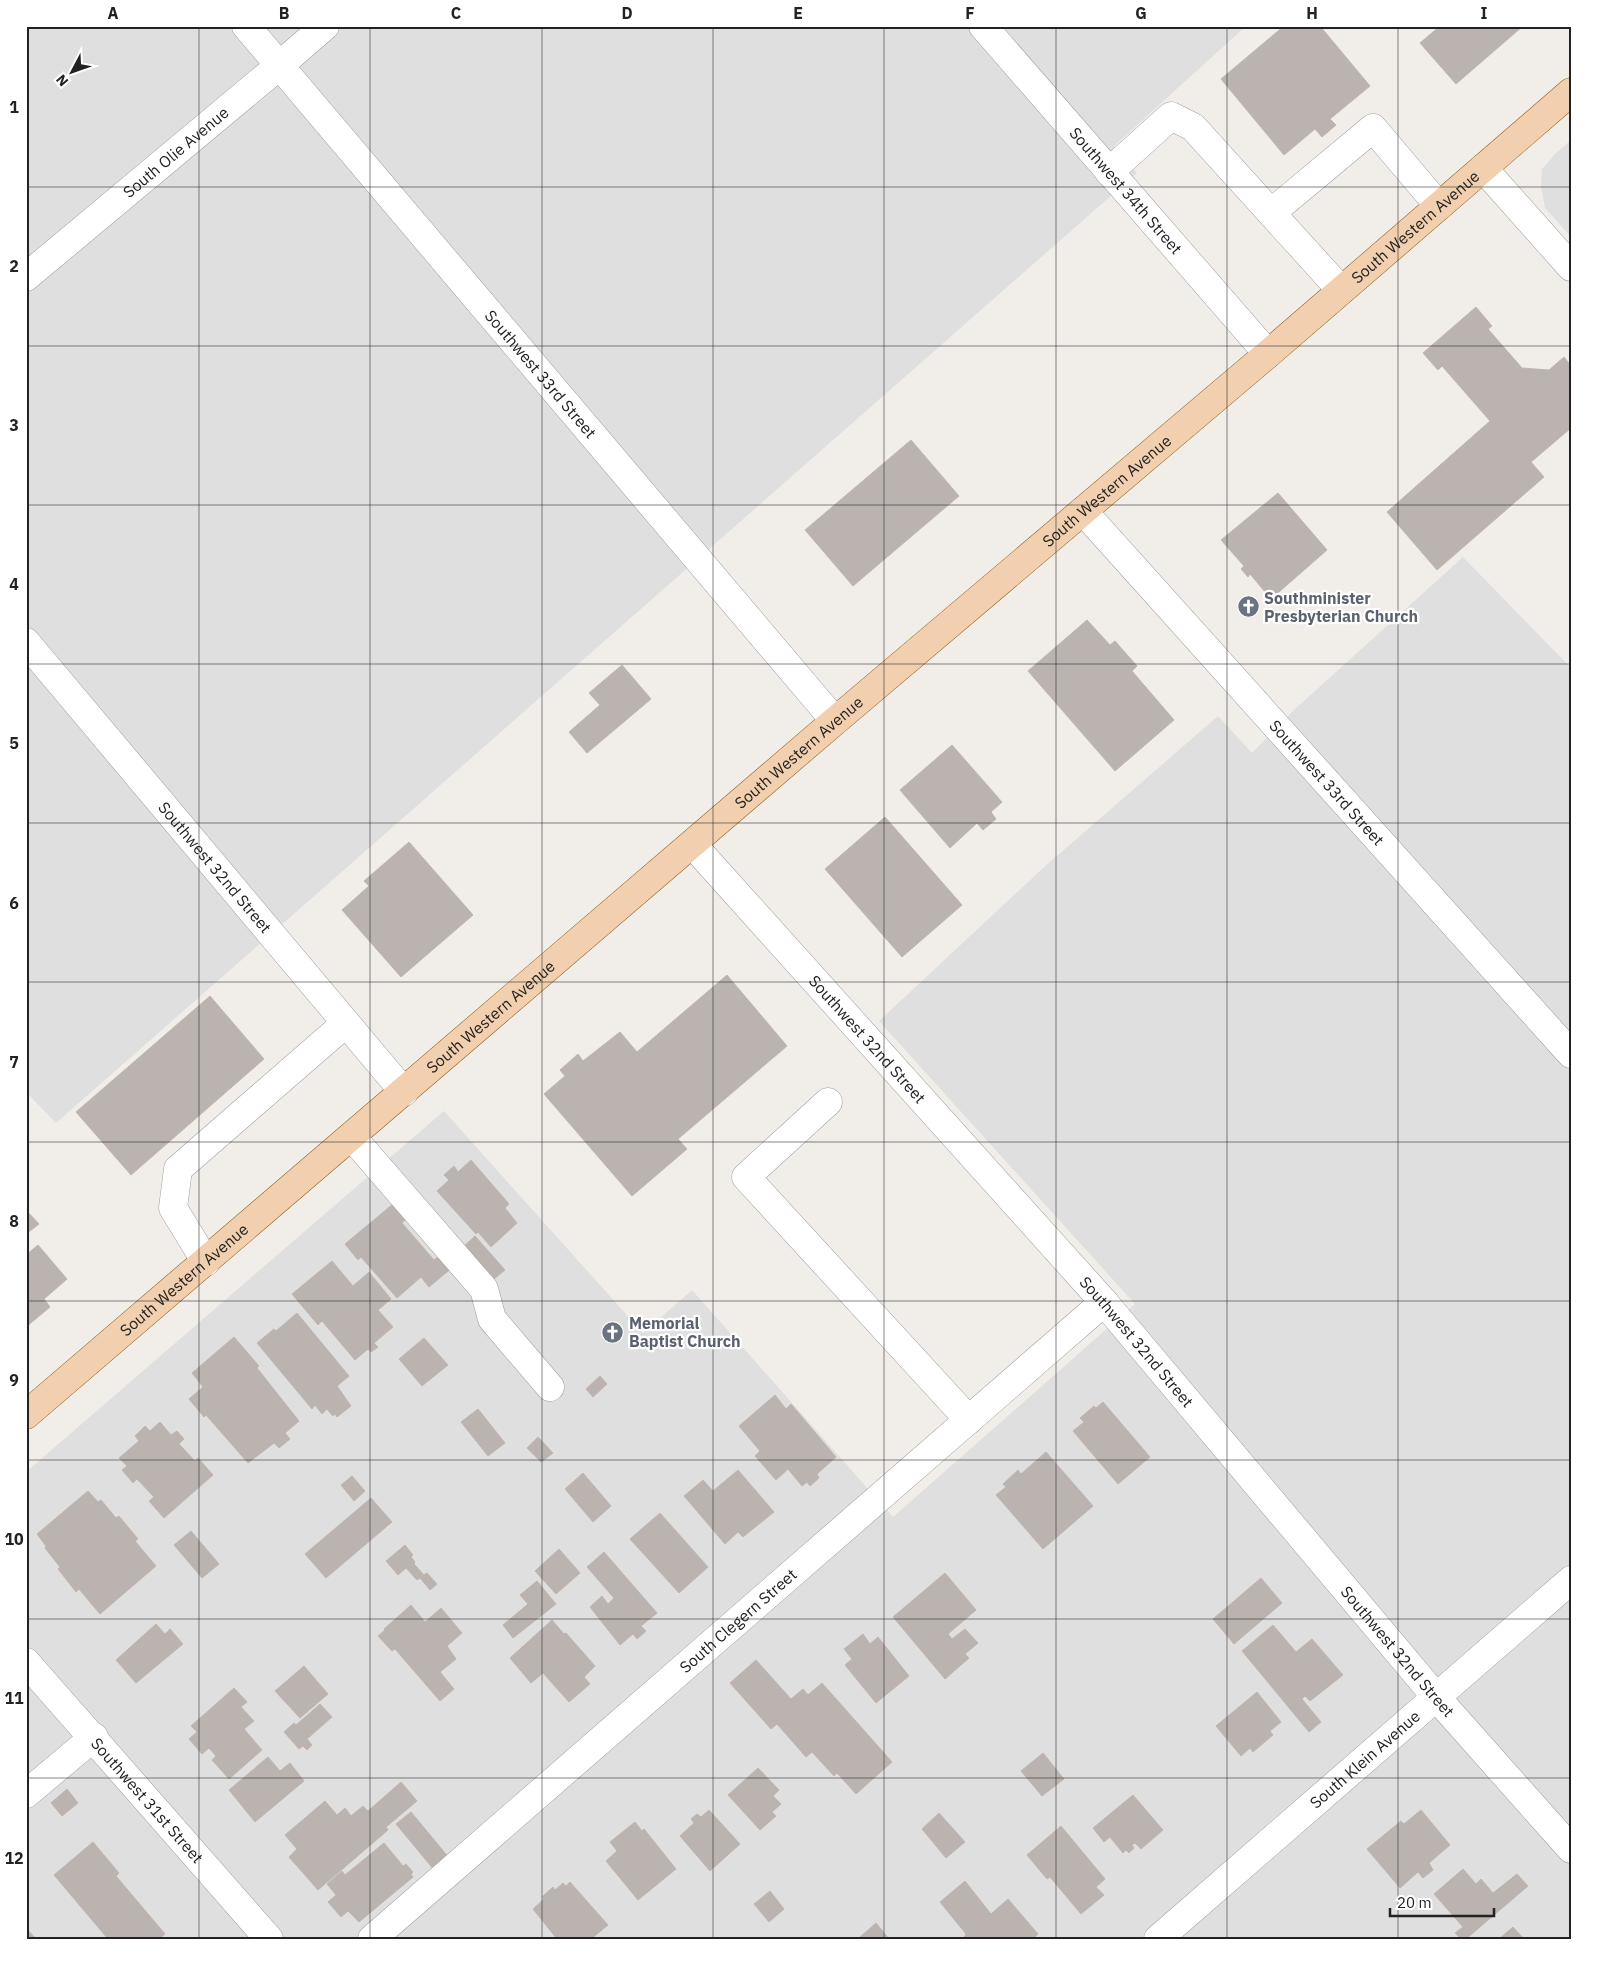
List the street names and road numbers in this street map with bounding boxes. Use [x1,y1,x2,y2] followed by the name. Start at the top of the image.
[119,102,233,202] street label: South Olie Avenue
[1065,123,1187,258] street label: Southwest 34th Street
[1347,166,1483,288] street label: South Western Avenue
[481,306,601,442] street label: Southwest 33rd Street
[1038,430,1175,551] street label: South Western Avenue
[730,692,867,813] street label: South Western Avenue
[1265,716,1389,849] street label: Southwest 33rd Street
[154,797,276,937] street label: Southwest 32nd Street
[422,956,559,1077] street label: South Western Avenue
[805,971,930,1107] street label: Southwest 32nd Street
[116,1219,252,1340] street label: South Western Avenue
[1076,1272,1198,1411] street label: Southwest 32nd Street
[675,1564,801,1677] street label: South Clegern Street
[1337,1582,1459,1721] street label: Southwest 32nd Street
[1306,1706,1424,1813] street label: South Klein Avenue
[87,1733,208,1867] street label: Southwest 31st Street

